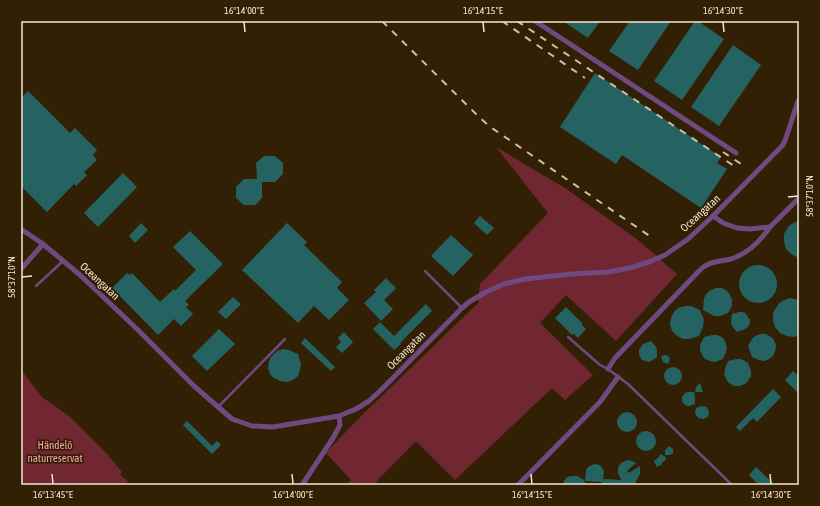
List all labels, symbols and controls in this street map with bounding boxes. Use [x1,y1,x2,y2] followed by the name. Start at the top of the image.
[224,5,265,16] text: 16°14'00"E
[463,5,504,16] text: 16°14'15"E
[703,5,744,16] text: 16°14'30"E
[804,175,815,217] text: 58°37'10"N
[678,192,722,234] street label: Oceangatan
[6,256,17,298] text: 58°37'10"N
[78,260,122,302] street label: Oceangatan
[384,328,428,372] street label: Oceangatan
[27,439,83,464] park label: Händelö naturreservat
[33,489,74,500] text: 16°13'45"E
[273,489,314,500] text: 16°14'00"E
[512,489,553,500] text: 16°14'15"E
[751,489,792,500] text: 16°14'30"E

